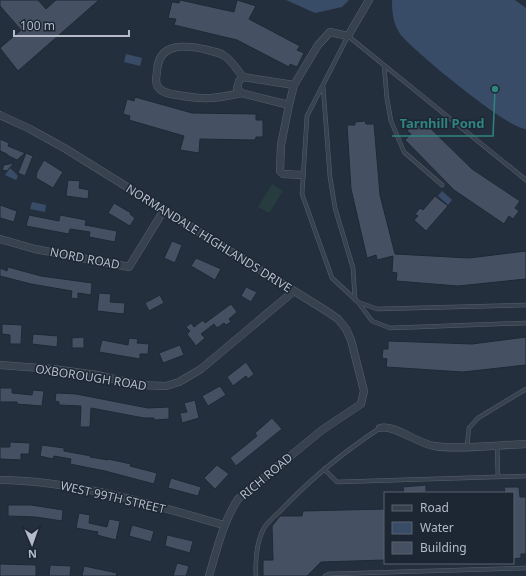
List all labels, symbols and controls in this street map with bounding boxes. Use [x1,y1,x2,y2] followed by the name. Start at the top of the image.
[14,12,129,38] scale bar
[20,17,55,34] text: 100 m
[392,111,493,136] callout: Tarnhill Pond
[400,114,484,132] text: Tarnhill Pond
[123,180,295,296] street label: NORMANDALE HIGHLANDS DRIVE
[49,243,122,273] street label: NORD ROAD
[34,360,148,394] street label: OXBOROUGH ROAD
[236,449,296,503] street label: RICH ROAD
[59,477,168,517] street label: WEST 99TH STREET
[384,492,514,564] legend
[420,499,449,516] text: Road
[420,519,454,536] text: Water
[12,524,52,564] north arrow
[420,539,467,556] text: Building
[28,547,37,562] text: N

